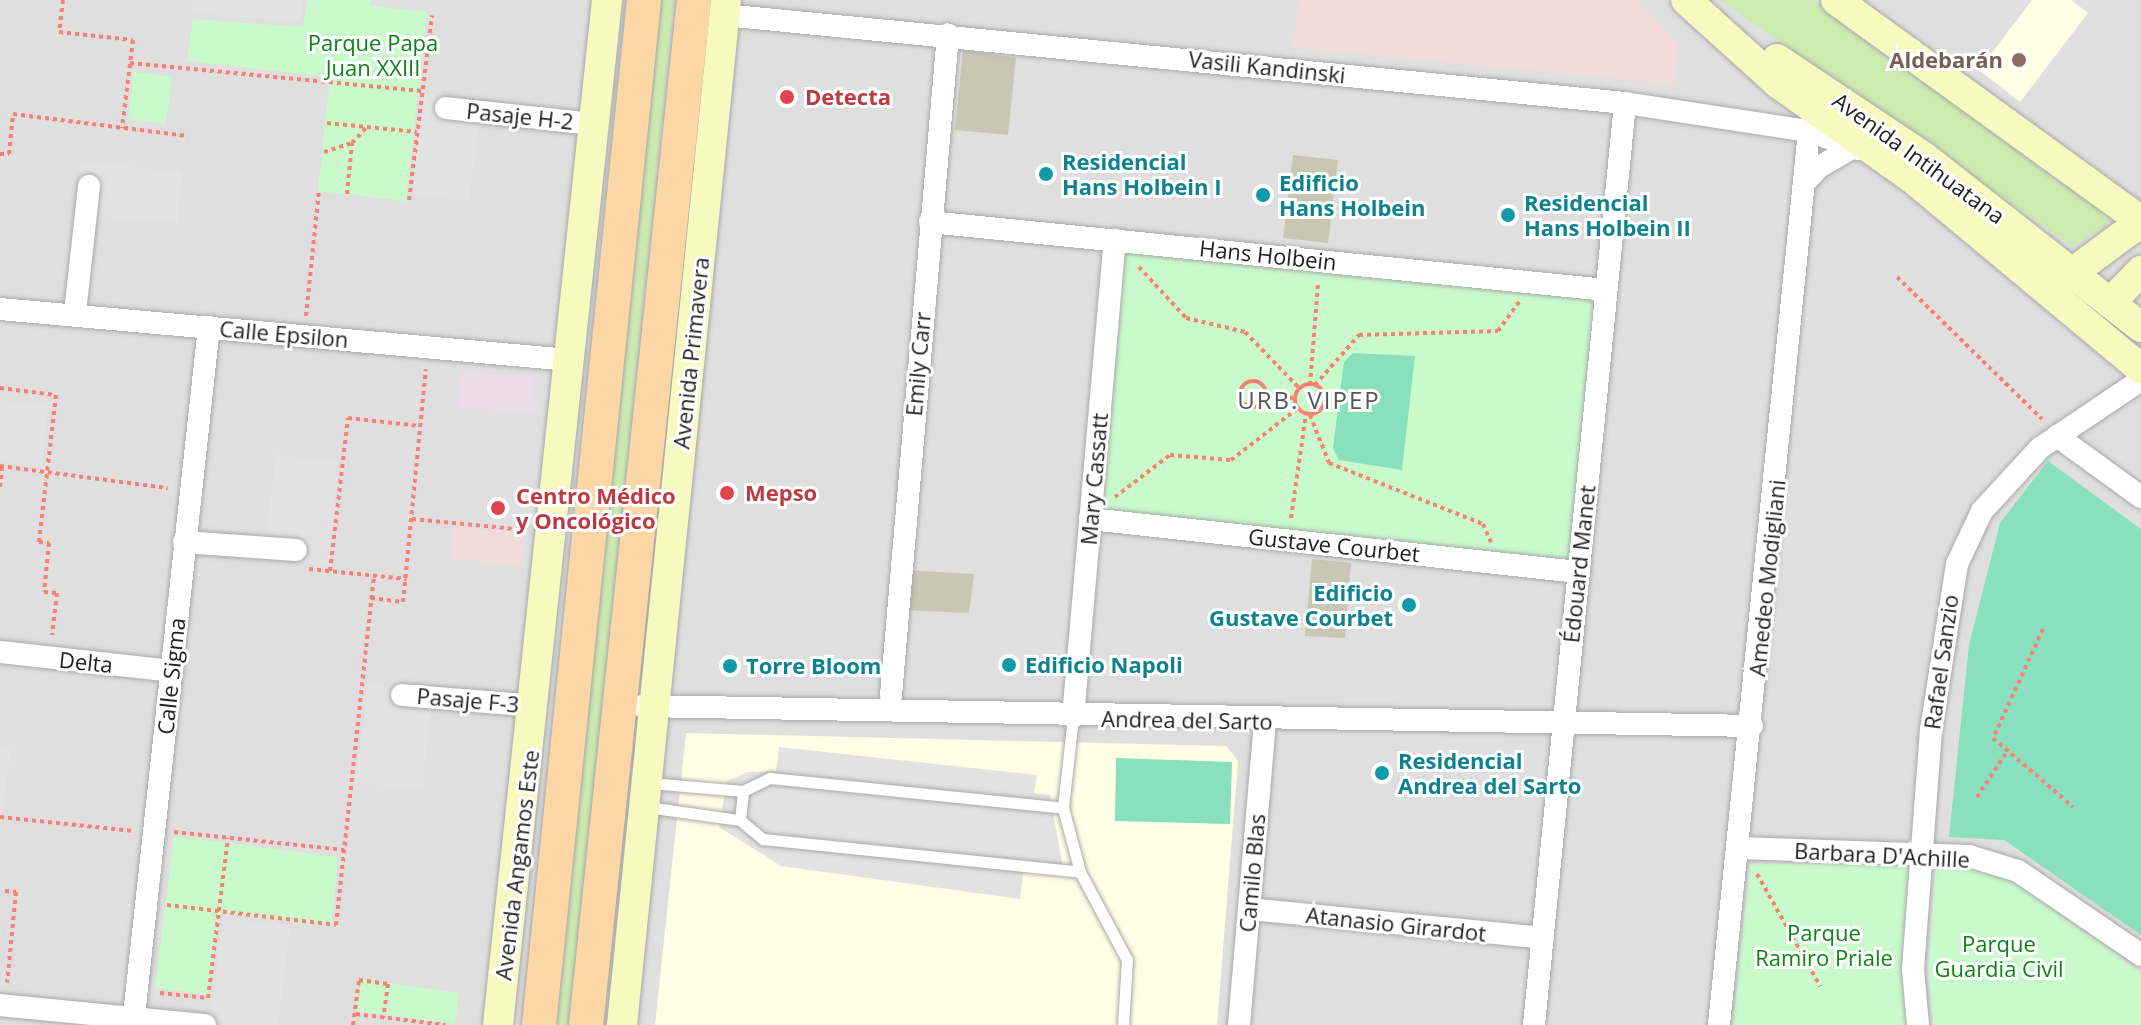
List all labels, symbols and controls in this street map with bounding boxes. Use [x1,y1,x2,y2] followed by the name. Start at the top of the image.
[308,29,438,80] park label: Parque Papa Juan XXIII
[1187,46,1347,88] street label: Vasili Kandinski
[1889,47,2003,73] place label: Aldebarán
[2010,51,2028,69] marker: Aldebarán
[805,84,891,110] place label: Detecta
[776,86,798,108] marker: Detecta
[1828,87,2010,229] street label: Avenida Intihuatana
[465,97,575,135] street label: Pasaje H-2
[1062,148,1221,200] place label: Residencial Hans Holbein I
[1037,165,1055,183] marker: Residencial Hans Holbein I
[1279,169,1425,220] place label: Edificio Hans Holbein
[1254,186,1272,204] marker: Edificio Hans Holbein
[1524,189,1691,240] place label: Residencial Hans Holbein II
[1499,206,1517,224] marker: Residencial Hans Holbein II
[1198,235,1338,275] street label: Hans Holbein
[668,256,714,450] street label: Avenida Primavera
[900,311,936,417] street label: Emily Carr
[218,315,350,353] street label: Calle Epsilon
[1237,386,1381,414] district label: URB. VIPEP
[1075,412,1113,546] street label: Mary Cassatt
[1744,478,1790,678] street label: Amedeo Modigliani
[745,480,817,506] place label: Mepso
[516,482,676,534] place label: Centro Médico y Oncológico
[716,482,738,504] marker: Mepso
[1558,484,1600,644] street label: Édouard Manet
[487,497,509,519] marker: Centro Médico y Oncológico
[1247,523,1421,567] street label: Gustave Courbet
[1209,579,1393,630] place label: Edificio Gustave Courbet
[1918,593,1964,731] street label: Rafael Sanzio
[1400,596,1418,614] marker: Edificio Gustave Courbet
[152,616,190,736] street label: Calle Sigma
[58,646,114,678] street label: Delta
[1025,652,1183,678] place label: Edificio Napoli
[746,653,881,679] place label: Torre Bloom
[1000,656,1018,674] marker: Edificio Napoli
[721,657,739,675] marker: Torre Bloom
[416,682,520,718] street label: Pasaje F-3
[1101,705,1273,735] street label: Andrea del Sarto
[1398,747,1581,798] place label: Residencial Andrea del Sarto
[490,748,544,982] street label: Avenida Angamos Este
[1373,764,1391,782] marker: Residencial Andrea del Sarto
[1234,813,1270,933] street label: Camilo Blas
[1794,837,1970,873] street label: Barbara D'Achille
[1305,901,1487,947] street label: Atanasio Girardot
[1755,919,1893,970] park label: Parque Ramiro Priale
[1934,930,2064,982] park label: Parque Guardia Civil

